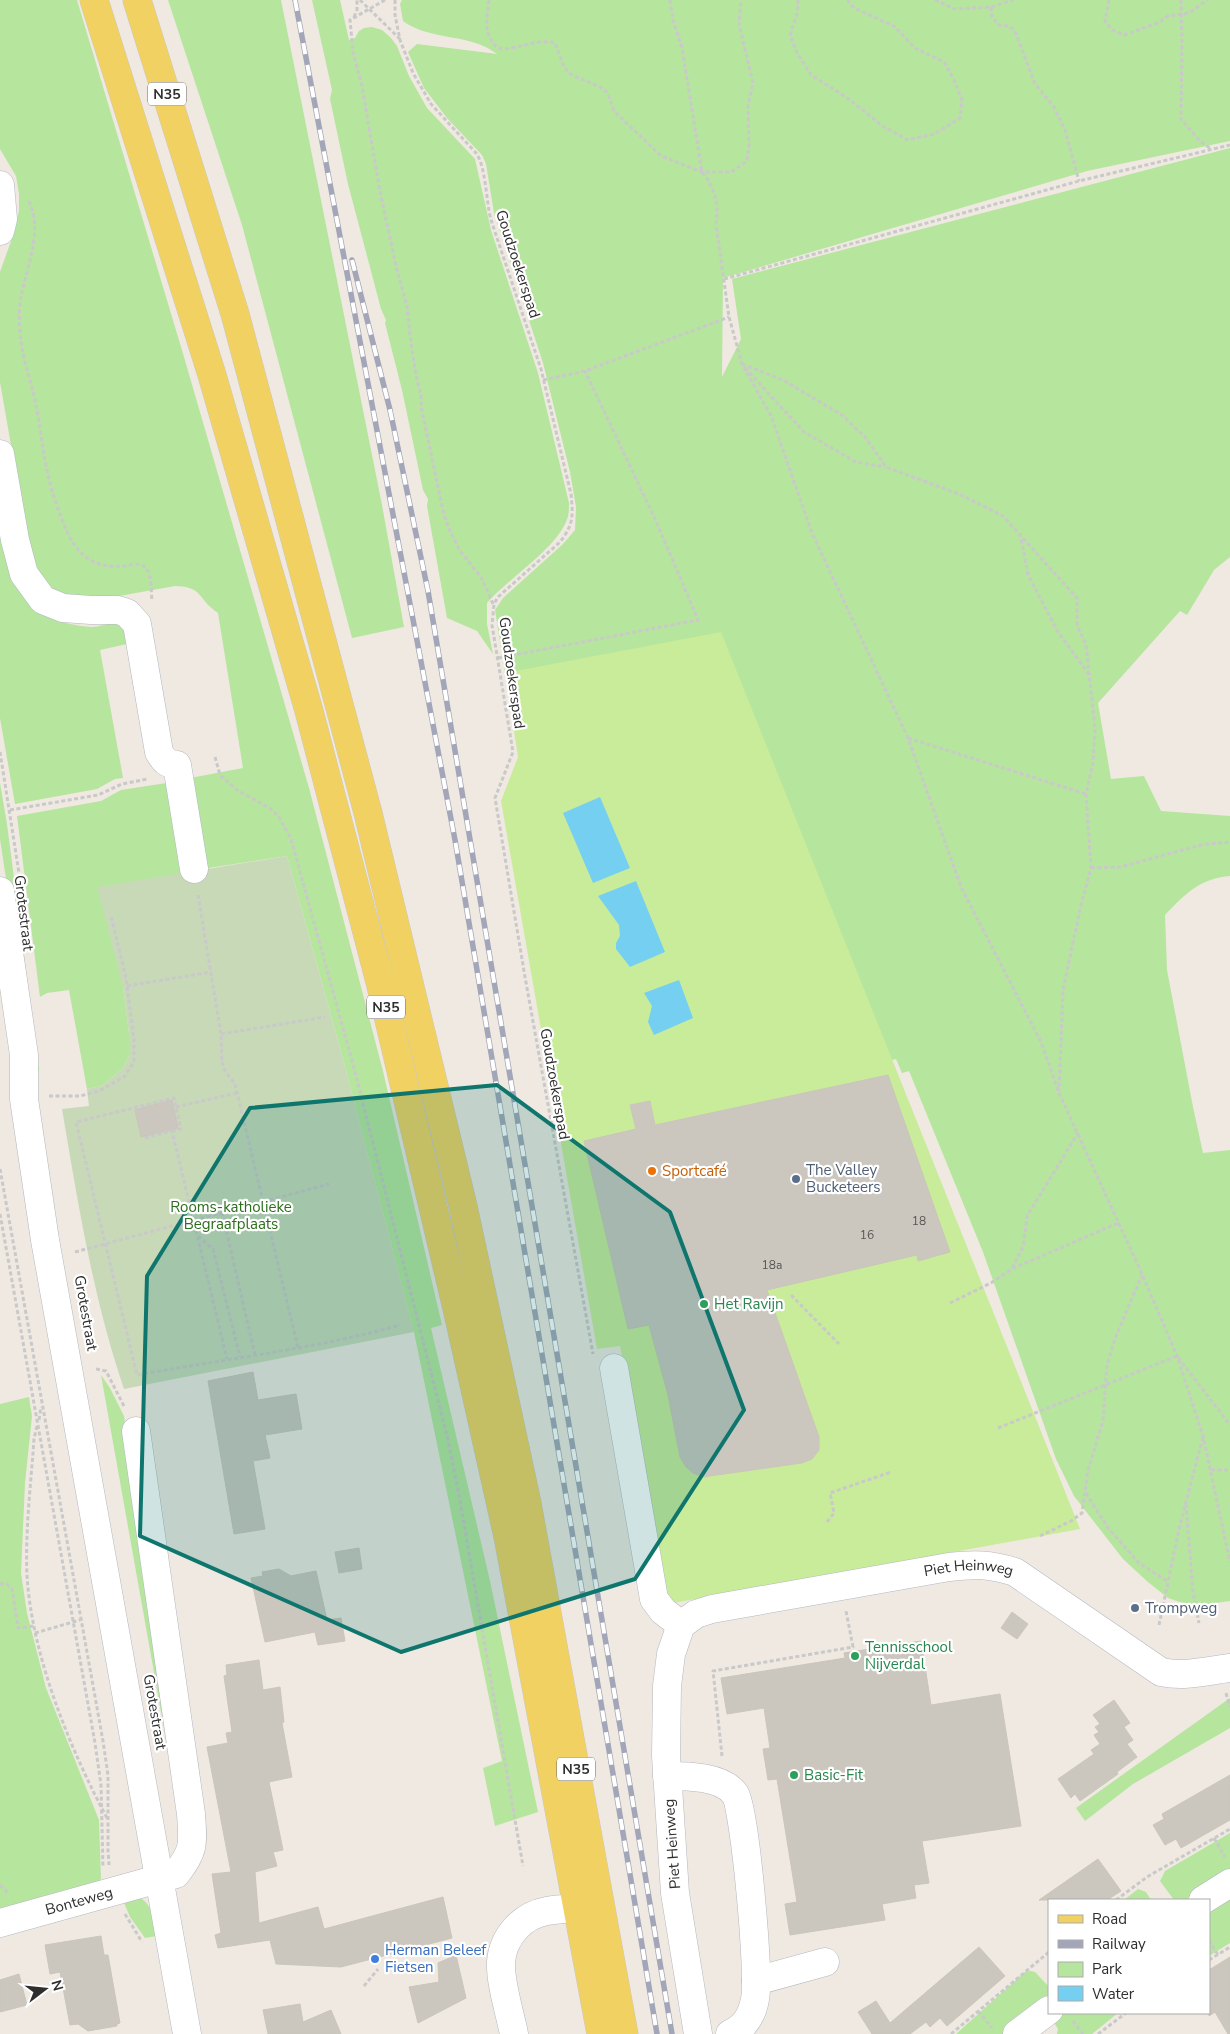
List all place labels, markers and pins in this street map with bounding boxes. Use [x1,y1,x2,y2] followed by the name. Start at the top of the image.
[806,1160,880,1197] place label: The Valley Bucketeers
[662,1161,727,1181] place label: Sportcafé
[646,1165,658,1177] marker: Sportcafé
[790,1173,802,1185] marker: The Valley Bucketeers
[714,1294,784,1314] place label: Het Ravijn
[698,1298,710,1310] marker: Het Ravijn
[1145,1598,1217,1618] place label: Trompweg
[1129,1602,1141,1614] marker: Trompweg
[865,1637,953,1674] place label: Tennisschool Nijverdal
[849,1650,861,1662] marker: Tennisschool Nijverdal
[804,1765,864,1785] place label: Basic-Fit
[788,1769,800,1781] marker: Basic-Fit
[385,1940,487,1977] place label: Herman Beleef Fietsen
[369,1953,381,1965] marker: Herman Beleef Fietsen

